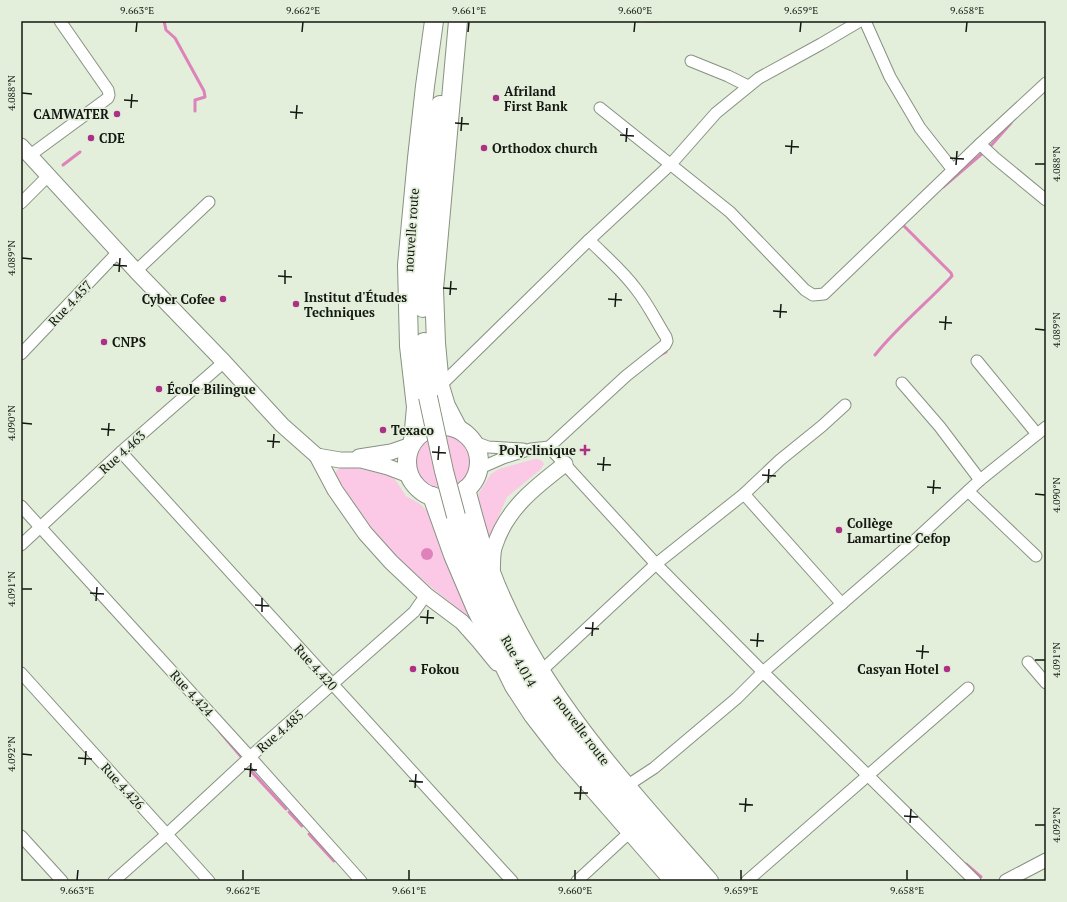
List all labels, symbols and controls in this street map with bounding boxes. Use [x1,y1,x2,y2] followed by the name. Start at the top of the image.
[120,4,154,17] text: 9.663°E
[286,4,320,17] text: 9.662°E
[452,4,486,17] text: 9.661°E
[618,4,652,17] text: 9.660°E
[784,4,818,17] text: 9.659°E
[950,4,984,17] text: 9.658°E
[5,74,18,111] text: 4.088°N
[504,82,568,115] place label: Afriland First Bank
[491,93,501,103] marker: Afriland First Bank
[33,105,109,123] place label: CAMWATER
[112,109,122,119] marker: CAMWATER
[99,129,125,147] place label: CDE
[86,133,96,143] marker: CDE
[492,139,598,157] place label: Orthodox church
[479,143,489,153] marker: Orthodox church
[1050,145,1063,182] text: 4.088°N
[399,188,423,272] street label: nouvelle route
[5,239,18,276] text: 4.089°N
[44,276,96,330] street label: Rue 4.457
[304,288,407,321] place label: Institut d'Études Techniques
[142,290,215,308] place label: Cyber Cofee
[218,294,228,304] marker: Cyber Cofee
[291,299,301,309] marker: Institut d'Études Techniques
[1050,311,1063,348] text: 4.089°N
[112,333,146,351] place label: CNPS
[99,337,109,347] marker: CNPS
[167,380,256,398] place label: École Bilingue
[154,384,164,394] marker: École Bilingue
[5,404,18,441] text: 4.090°N
[391,421,434,439] place label: Texaco
[378,425,388,435] marker: Texaco
[95,426,149,478] street label: Rue 4.463
[499,441,576,459] place label: Polyclinique
[579,444,591,456] marker: Polyclinique
[1050,476,1063,513] text: 4.090°N
[847,514,951,547] place label: Collège Lamartine Cefop
[834,525,844,535] marker: Collège Lamartine Cefop
[5,570,18,607] text: 4.091°N
[497,632,541,690] street label: Rue 4.014
[290,640,342,694] street label: Rue 4.420
[1050,641,1063,678] text: 4.091°N
[421,660,459,678] place label: Fokou
[857,660,939,678] place label: Casyan Hotel
[408,664,418,674] marker: Fokou
[942,664,952,674] marker: Casyan Hotel
[166,666,218,720] street label: Rue 4.424
[550,691,614,769] street label: nouvelle route
[253,706,307,756] street label: Rue 4.485
[5,735,18,772] text: 4.092°N
[97,759,149,813] street label: Rue 4.426
[1050,806,1063,843] text: 4.092°N
[60,884,94,897] text: 9.663°E
[226,884,260,897] text: 9.662°E
[392,884,426,897] text: 9.661°E
[558,884,592,897] text: 9.660°E
[724,884,758,897] text: 9.659°E
[890,884,924,897] text: 9.658°E

